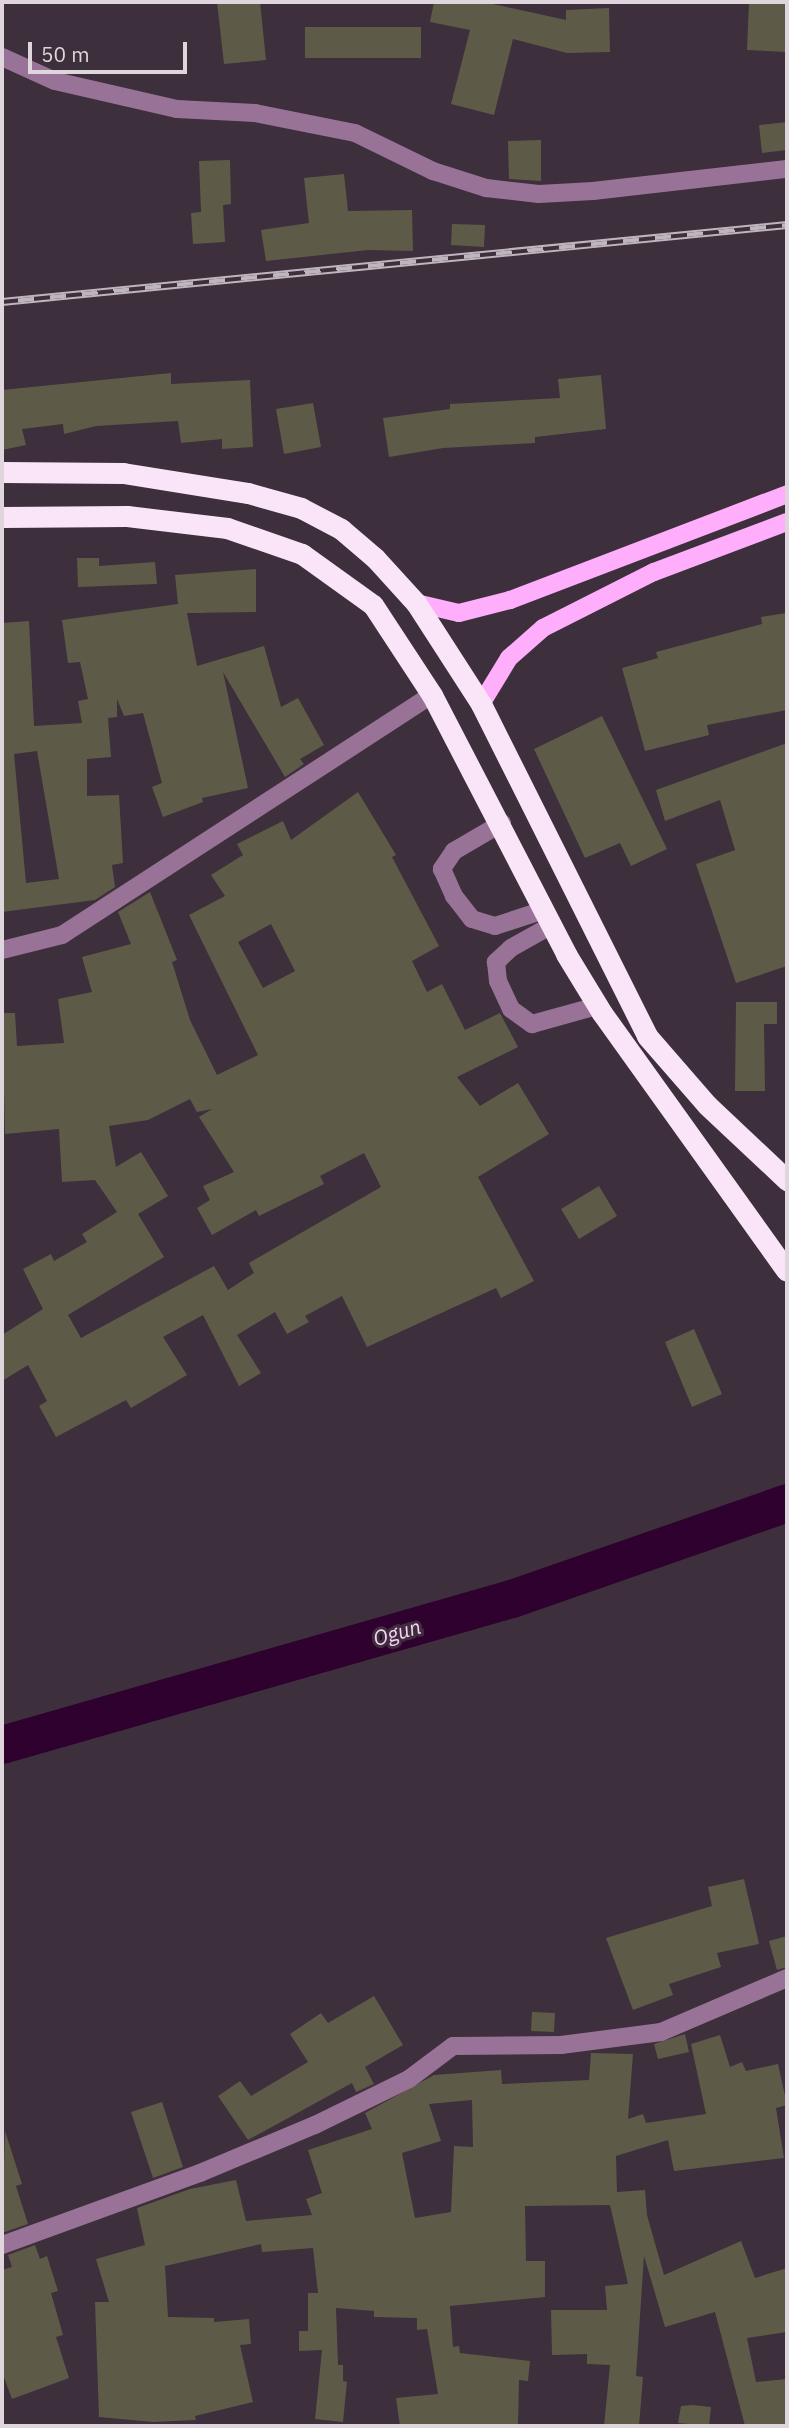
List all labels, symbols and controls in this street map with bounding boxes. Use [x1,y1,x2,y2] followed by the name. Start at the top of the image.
[32,28,191,72] scale bar
[41,40,90,68] text: 50 m
[370,1613,424,1651] water label: Ogun

